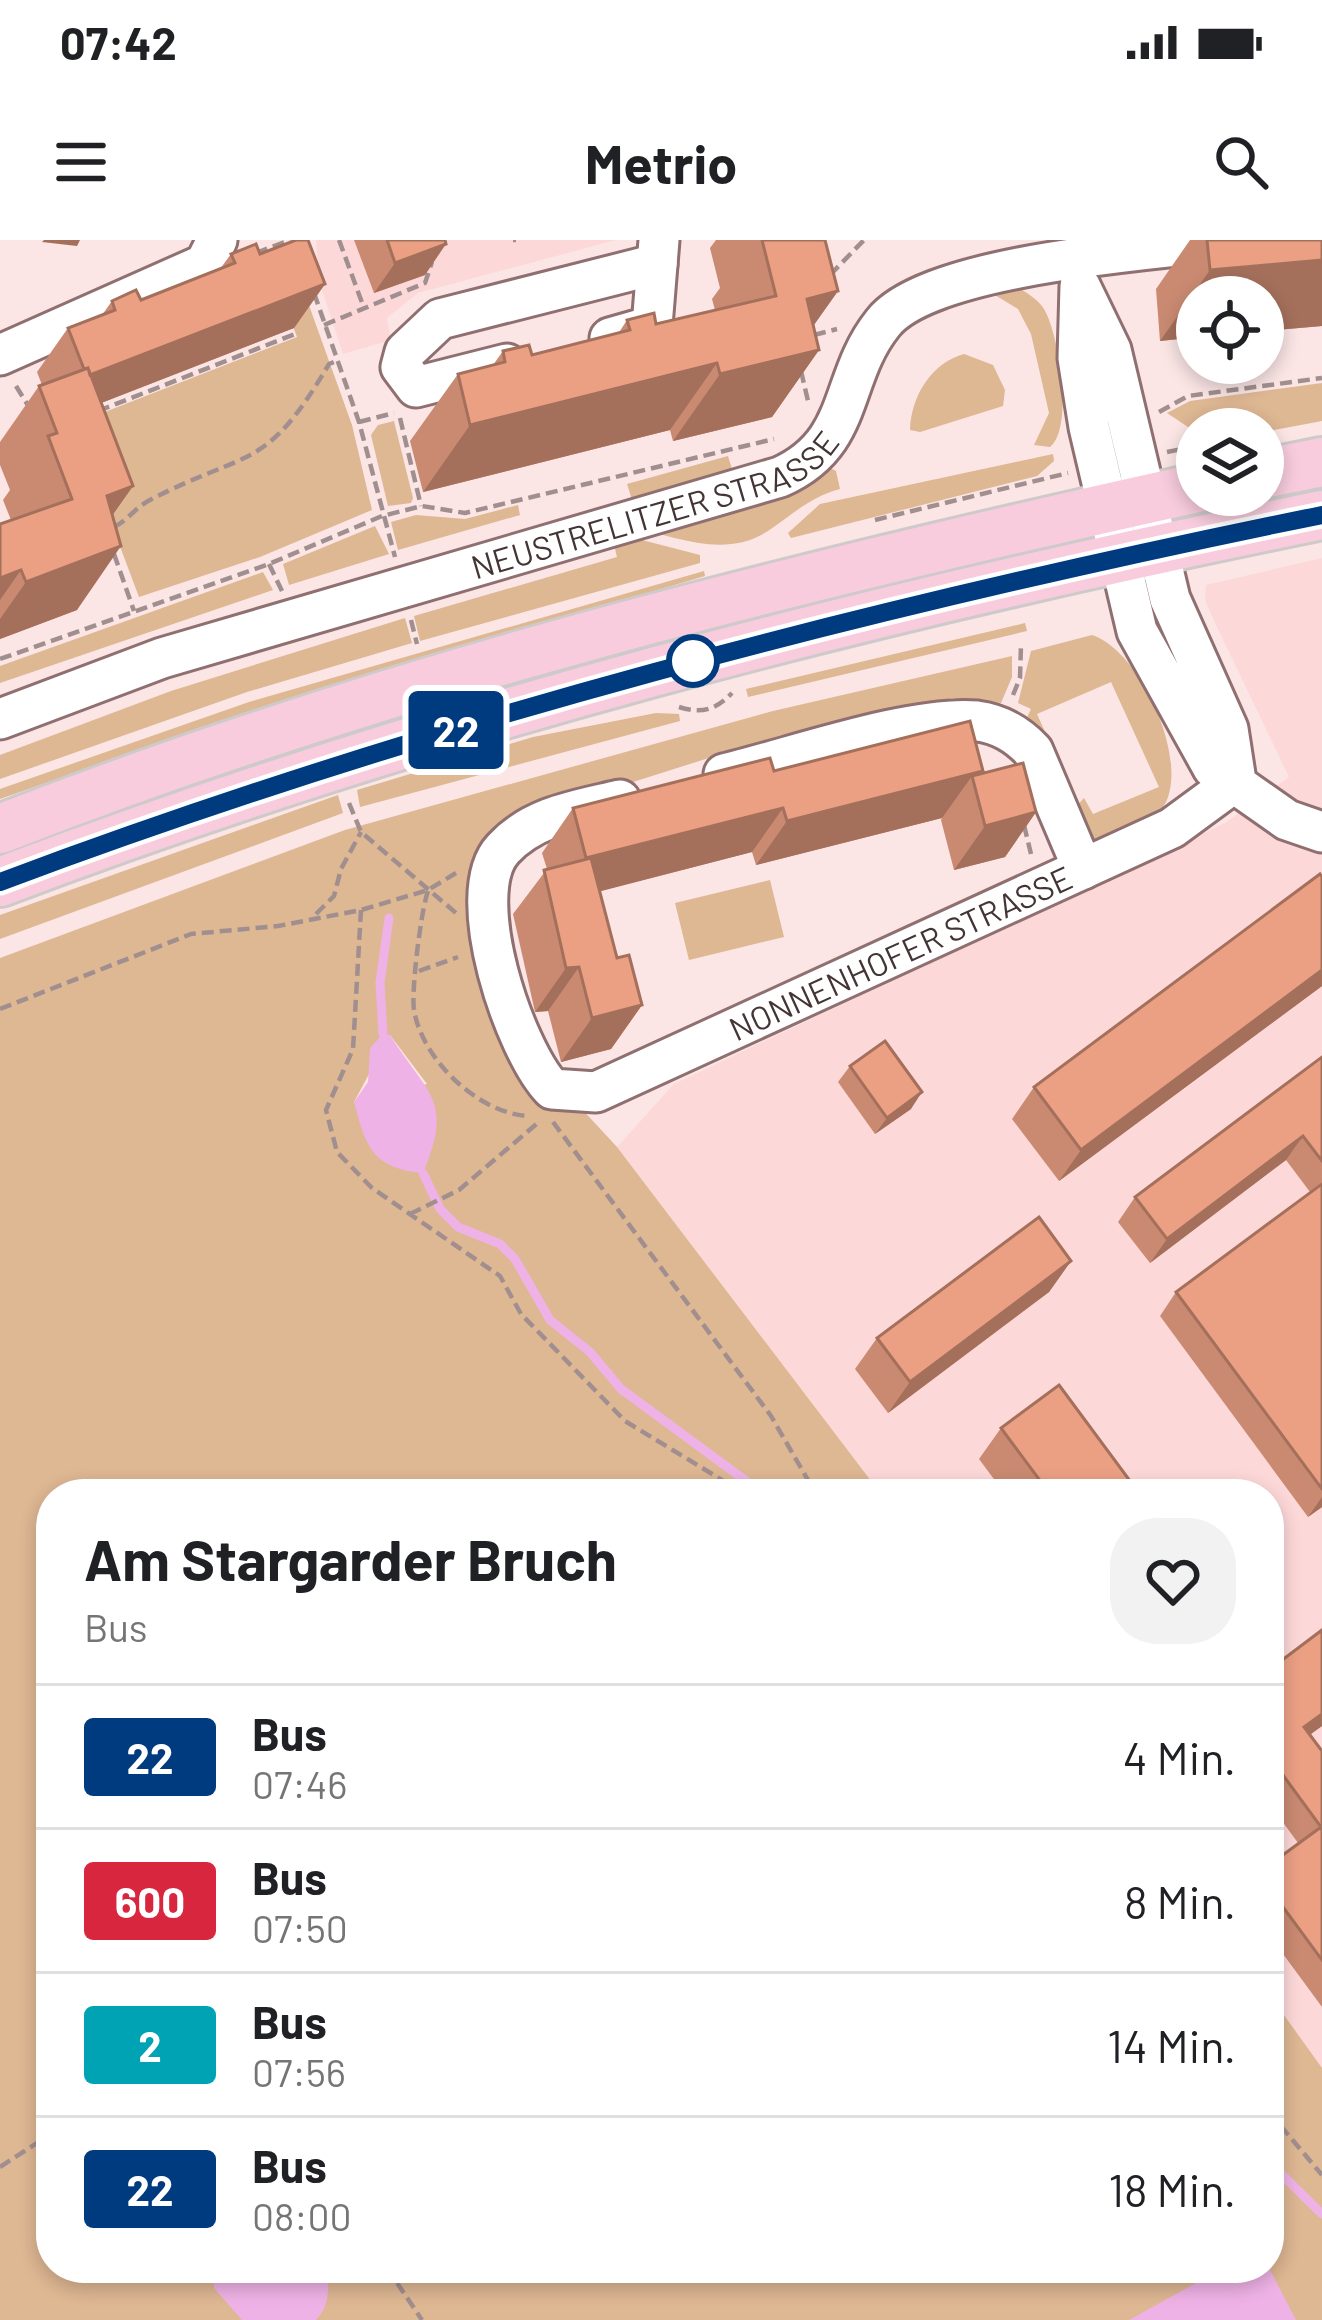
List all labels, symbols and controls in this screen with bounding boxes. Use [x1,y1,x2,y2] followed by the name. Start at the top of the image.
[60,15,177,69] text: 07:42
[48,129,114,195] icon: menu
[1208,129,1274,195] icon: search
[585,130,737,195] text: Metrio
[1176,276,1284,516] map controls
[1176,276,1284,384] button: locate
[1176,408,1284,516] button: layers
[466,423,847,586] street label: NEUSTRELITZER STRASSE
[668,636,718,686] unlabelled marker
[402,691,510,769] line badge: 22
[432,705,480,755] text: 22
[723,857,1078,1048] street label: NONNENHOFER STRASSE
[1110,1518,1236,1644] button: heart
[84,1524,617,1592] text: Am Stargarder Bruch
[84,1603,148,1650] text: Bus
[252,1706,327,1760] text: Bus
[1123,1730,1236,1784] text: 4 Min.
[126,1732,174,1782] text: 22
[252,1760,347,1807] text: 07:46
[252,1850,327,1904] text: Bus
[1124,1874,1236,1928] text: 8 Min.
[115,1876,185,1926] text: 600
[252,1904,348,1951] text: 07:50
[252,1994,327,2048] text: Bus
[1107,2018,1236,2072] text: 14 Min.
[138,2020,162,2070] text: 2
[252,2048,346,2095] text: 07:56
[252,2138,327,2192] text: Bus
[1108,2162,1236,2216] text: 18 Min.
[126,2164,174,2214] text: 22
[252,2192,352,2239] text: 08:00

